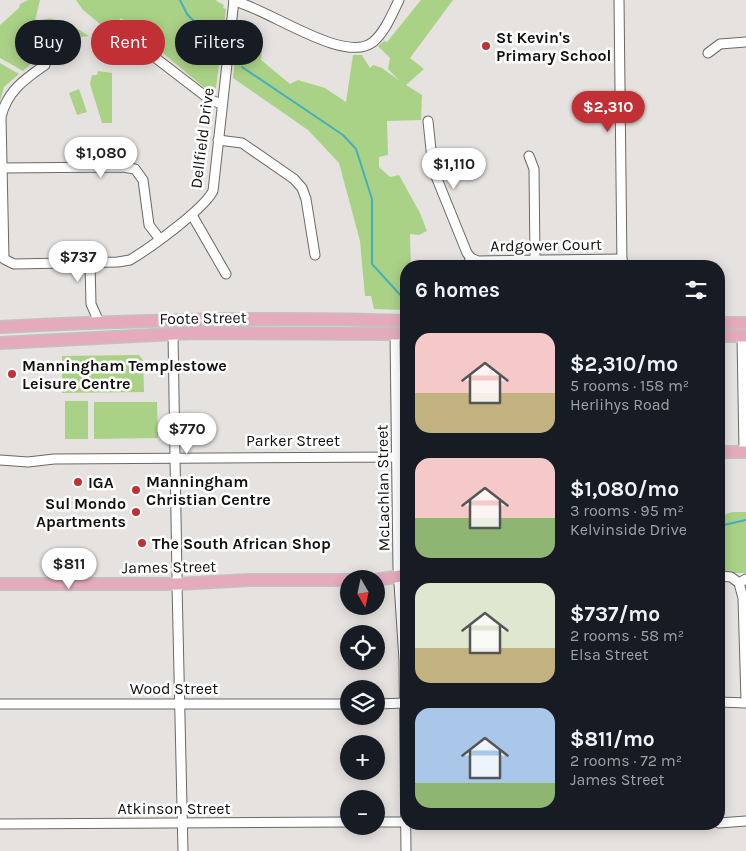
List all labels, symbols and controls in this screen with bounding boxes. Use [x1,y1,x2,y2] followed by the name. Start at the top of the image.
[15,20,81,65] chip: Buy
[91,20,165,65] chip: Rent
[175,20,263,65] chip: Filters
[496,28,611,65] place label: St Kevin's Primary School
[480,40,492,52] marker: St Kevin's Primary School
[186,87,218,189] street label: Dellfield Drive
[567,90,649,133] pin: $2,310
[583,97,633,116] text: $2,310
[60,136,142,179] pin: $1,080
[75,143,127,162] text: $1,080
[413,148,495,190] pin: $1,110
[433,154,475,173] text: $1,110
[490,235,602,255] street label: Ardgower Court
[48,240,108,283] pin: $737
[60,247,96,266] text: $737
[682,276,710,304] icon: filters
[415,278,500,302] text: 6 homes
[159,308,247,328] street label: Foote Street
[570,352,678,376] text: $2,310/mo
[455,353,515,413] icon: home
[22,356,227,393] place label: Manningham Templestowe Leisure Centre
[6,368,18,380] marker: Manningham Templestowe Leisure Centre
[570,376,689,395] text: 5 rooms · 158 m²
[570,395,670,414] text: Herlihys Road
[157,412,217,455] pin: $770
[168,419,206,438] text: $770
[372,425,394,551] street label: McLachlan Street
[246,431,340,450] street label: Parker Street
[146,472,271,509] place label: Manningham Christian Centre
[88,473,114,492] place label: IGA
[72,476,84,488] marker: IGA
[570,477,679,501] text: $1,080/mo
[455,478,515,538] icon: home
[130,484,142,496] marker: Manningham Christian Centre
[36,494,126,531] place label: Sul Mondo Apartments
[570,501,684,520] text: 3 rooms · 95 m²
[130,506,142,518] marker: Sul Mondo Apartments
[570,520,687,539] text: Kelvinside Drive
[152,534,331,553] place label: The South African Shop
[136,537,148,549] marker: The South African Shop
[39,548,99,590] pin: $811
[53,554,85,573] text: $811
[122,557,216,577] street label: James Street
[340,570,385,615] north arrow
[340,570,385,835] map controls
[570,602,660,626] text: $737/mo
[455,603,515,663] icon: home
[340,625,385,670] button: locate
[570,626,684,645] text: 2 rooms · 58 m²
[570,645,648,664] text: Elsa Street
[130,679,218,698] street label: Wood Street
[340,680,385,725] button: layers
[570,727,655,751] text: $811/mo
[455,728,515,788] icon: home
[340,735,385,780] button: +
[570,751,682,770] text: 2 rooms · 72 m²
[570,770,665,789] text: James Street
[340,790,385,835] button: −
[117,799,231,818] street label: Atkinson Street

